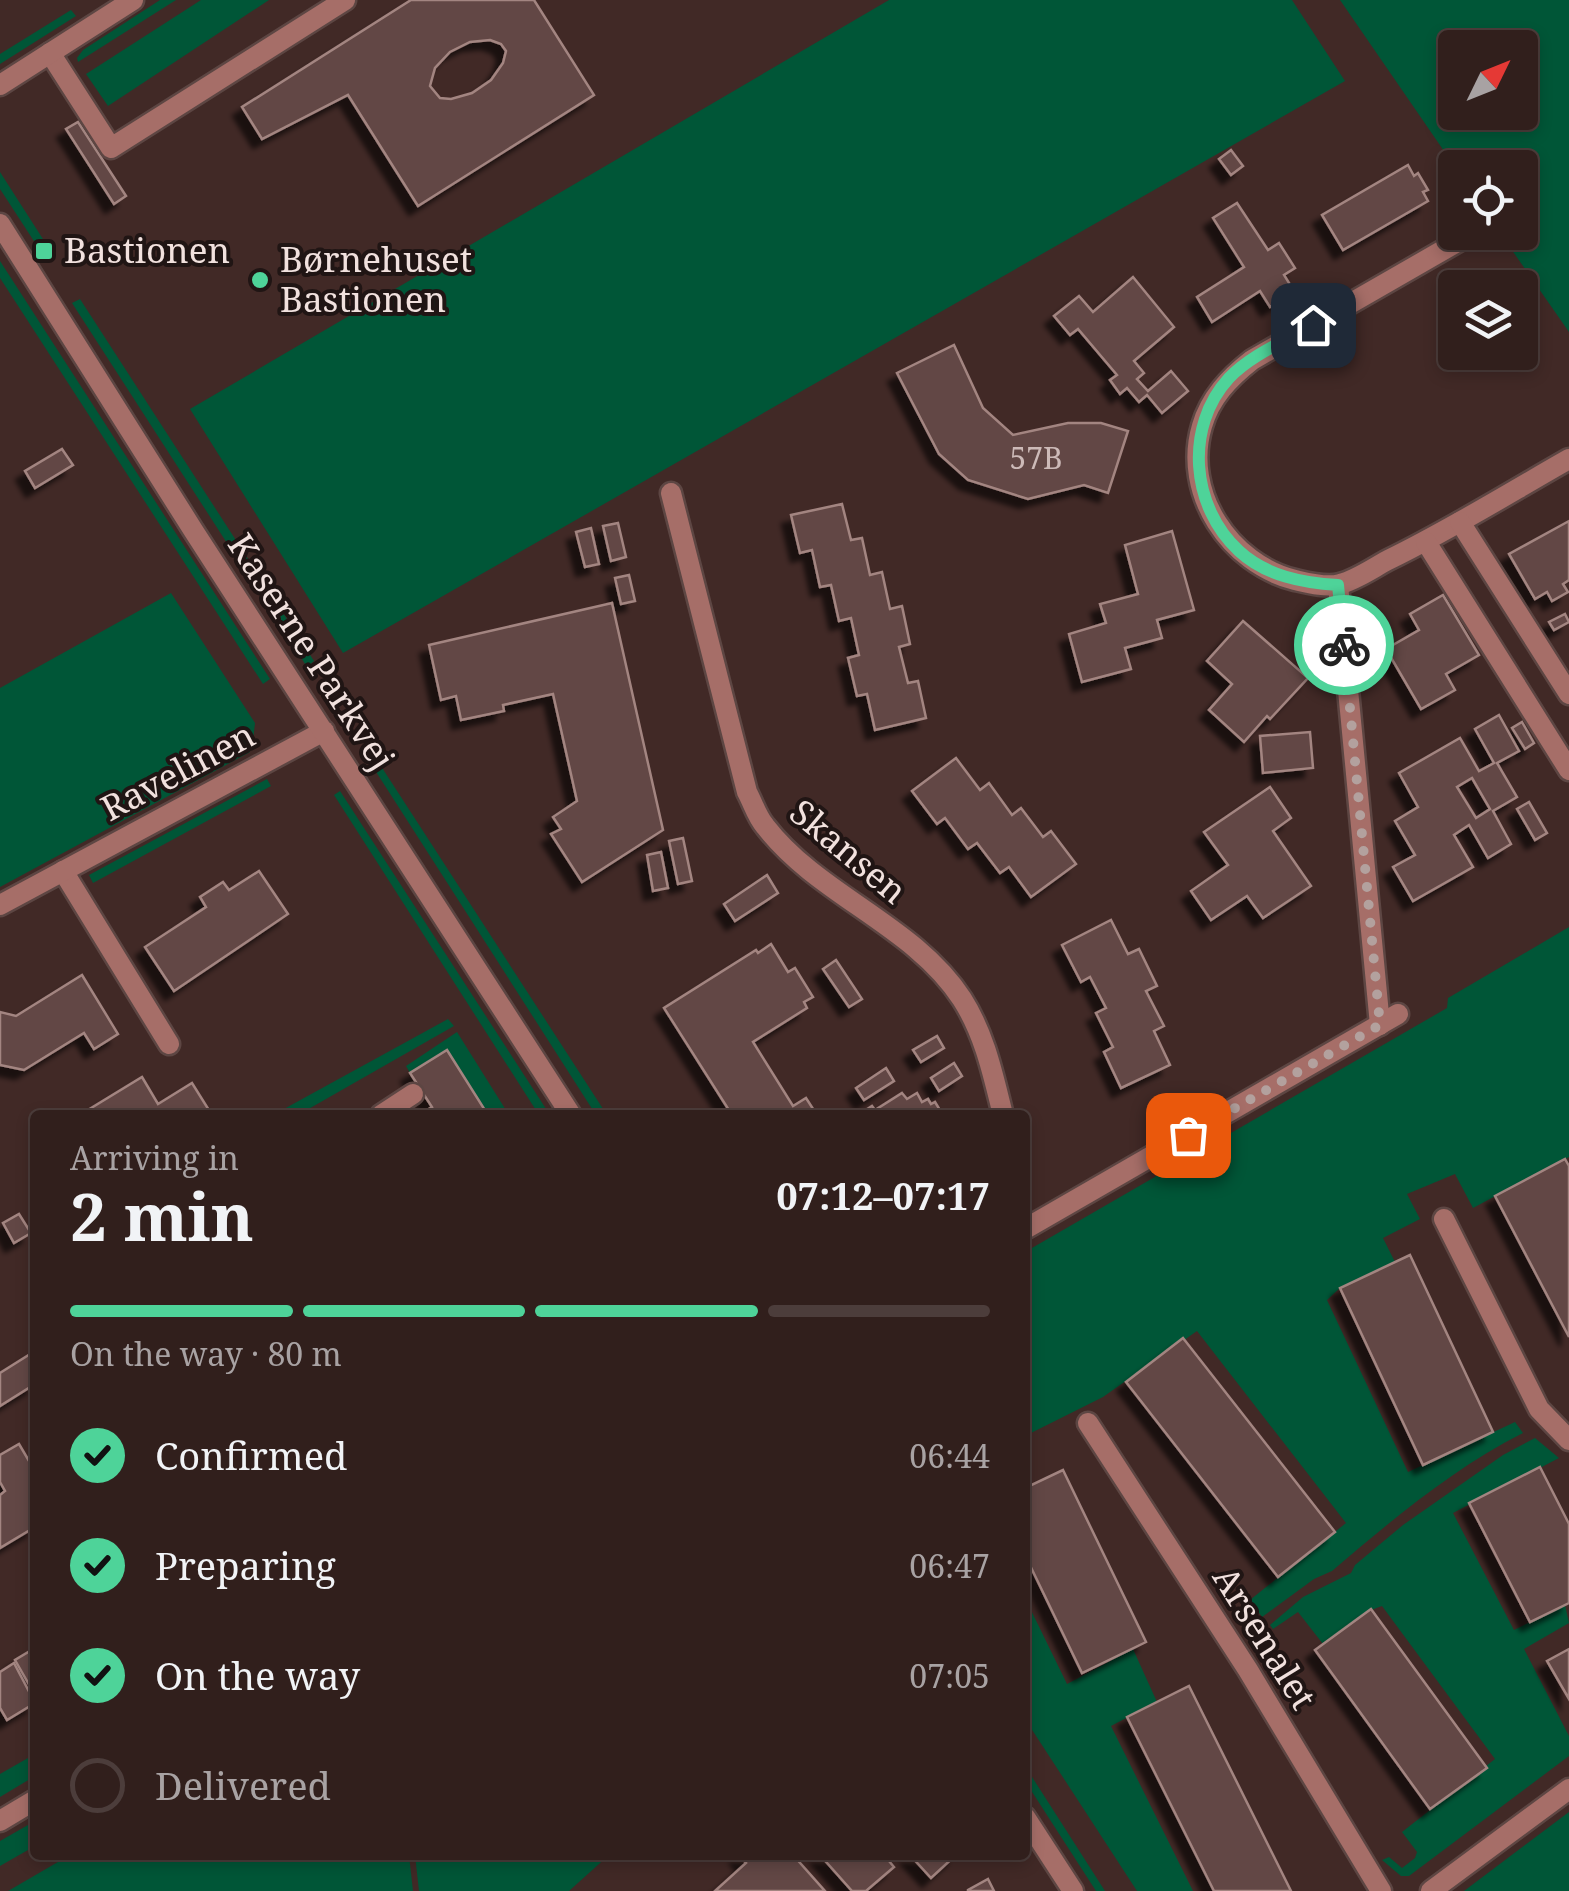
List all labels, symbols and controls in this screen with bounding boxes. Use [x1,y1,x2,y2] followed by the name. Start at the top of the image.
[1438,30,1538,130] north arrow
[1438,30,1538,370] map controls
[1438,150,1538,250] button: locate
[64,226,230,273] place label: Bastionen
[280,235,472,322] place label: Børnehuset Bastionen
[33,240,55,262] marker: Bastionen
[249,269,271,291] marker: Børnehuset Bastionen
[1438,270,1538,370] button: layers
[1271,283,1356,368] pin
[1286,298,1341,353] icon: home
[1009,437,1063,478] house number: 57B
[218,524,406,778] street label: Kaserne Parkvej
[1294,595,1394,695] courier
[1317,618,1372,673] icon: bike
[92,711,262,831] street label: Ravelinen
[781,788,917,913] street label: Skansen
[1146,1093,1231,1178] pin
[1161,1108,1216,1163] icon: bag
[70,1136,239,1179] text: Arriving in
[776,1169,990,1221] text: 07:12–07:17
[70,1172,254,1260] text: 2 min
[70,1332,342,1375] text: On the way · 80 m
[70,1428,125,1483] icon: check
[155,1429,347,1481] text: Confirmed
[909,1434,990,1477] text: 06:44
[70,1538,125,1593] icon: check
[155,1539,336,1591] text: Preparing
[909,1544,990,1587] text: 06:47
[1203,1557,1328,1717] street label: Arsenalet
[70,1648,125,1703] icon: check
[155,1649,360,1701] text: On the way
[909,1654,990,1697] text: 07:05
[155,1759,331,1811] text: Delivered

